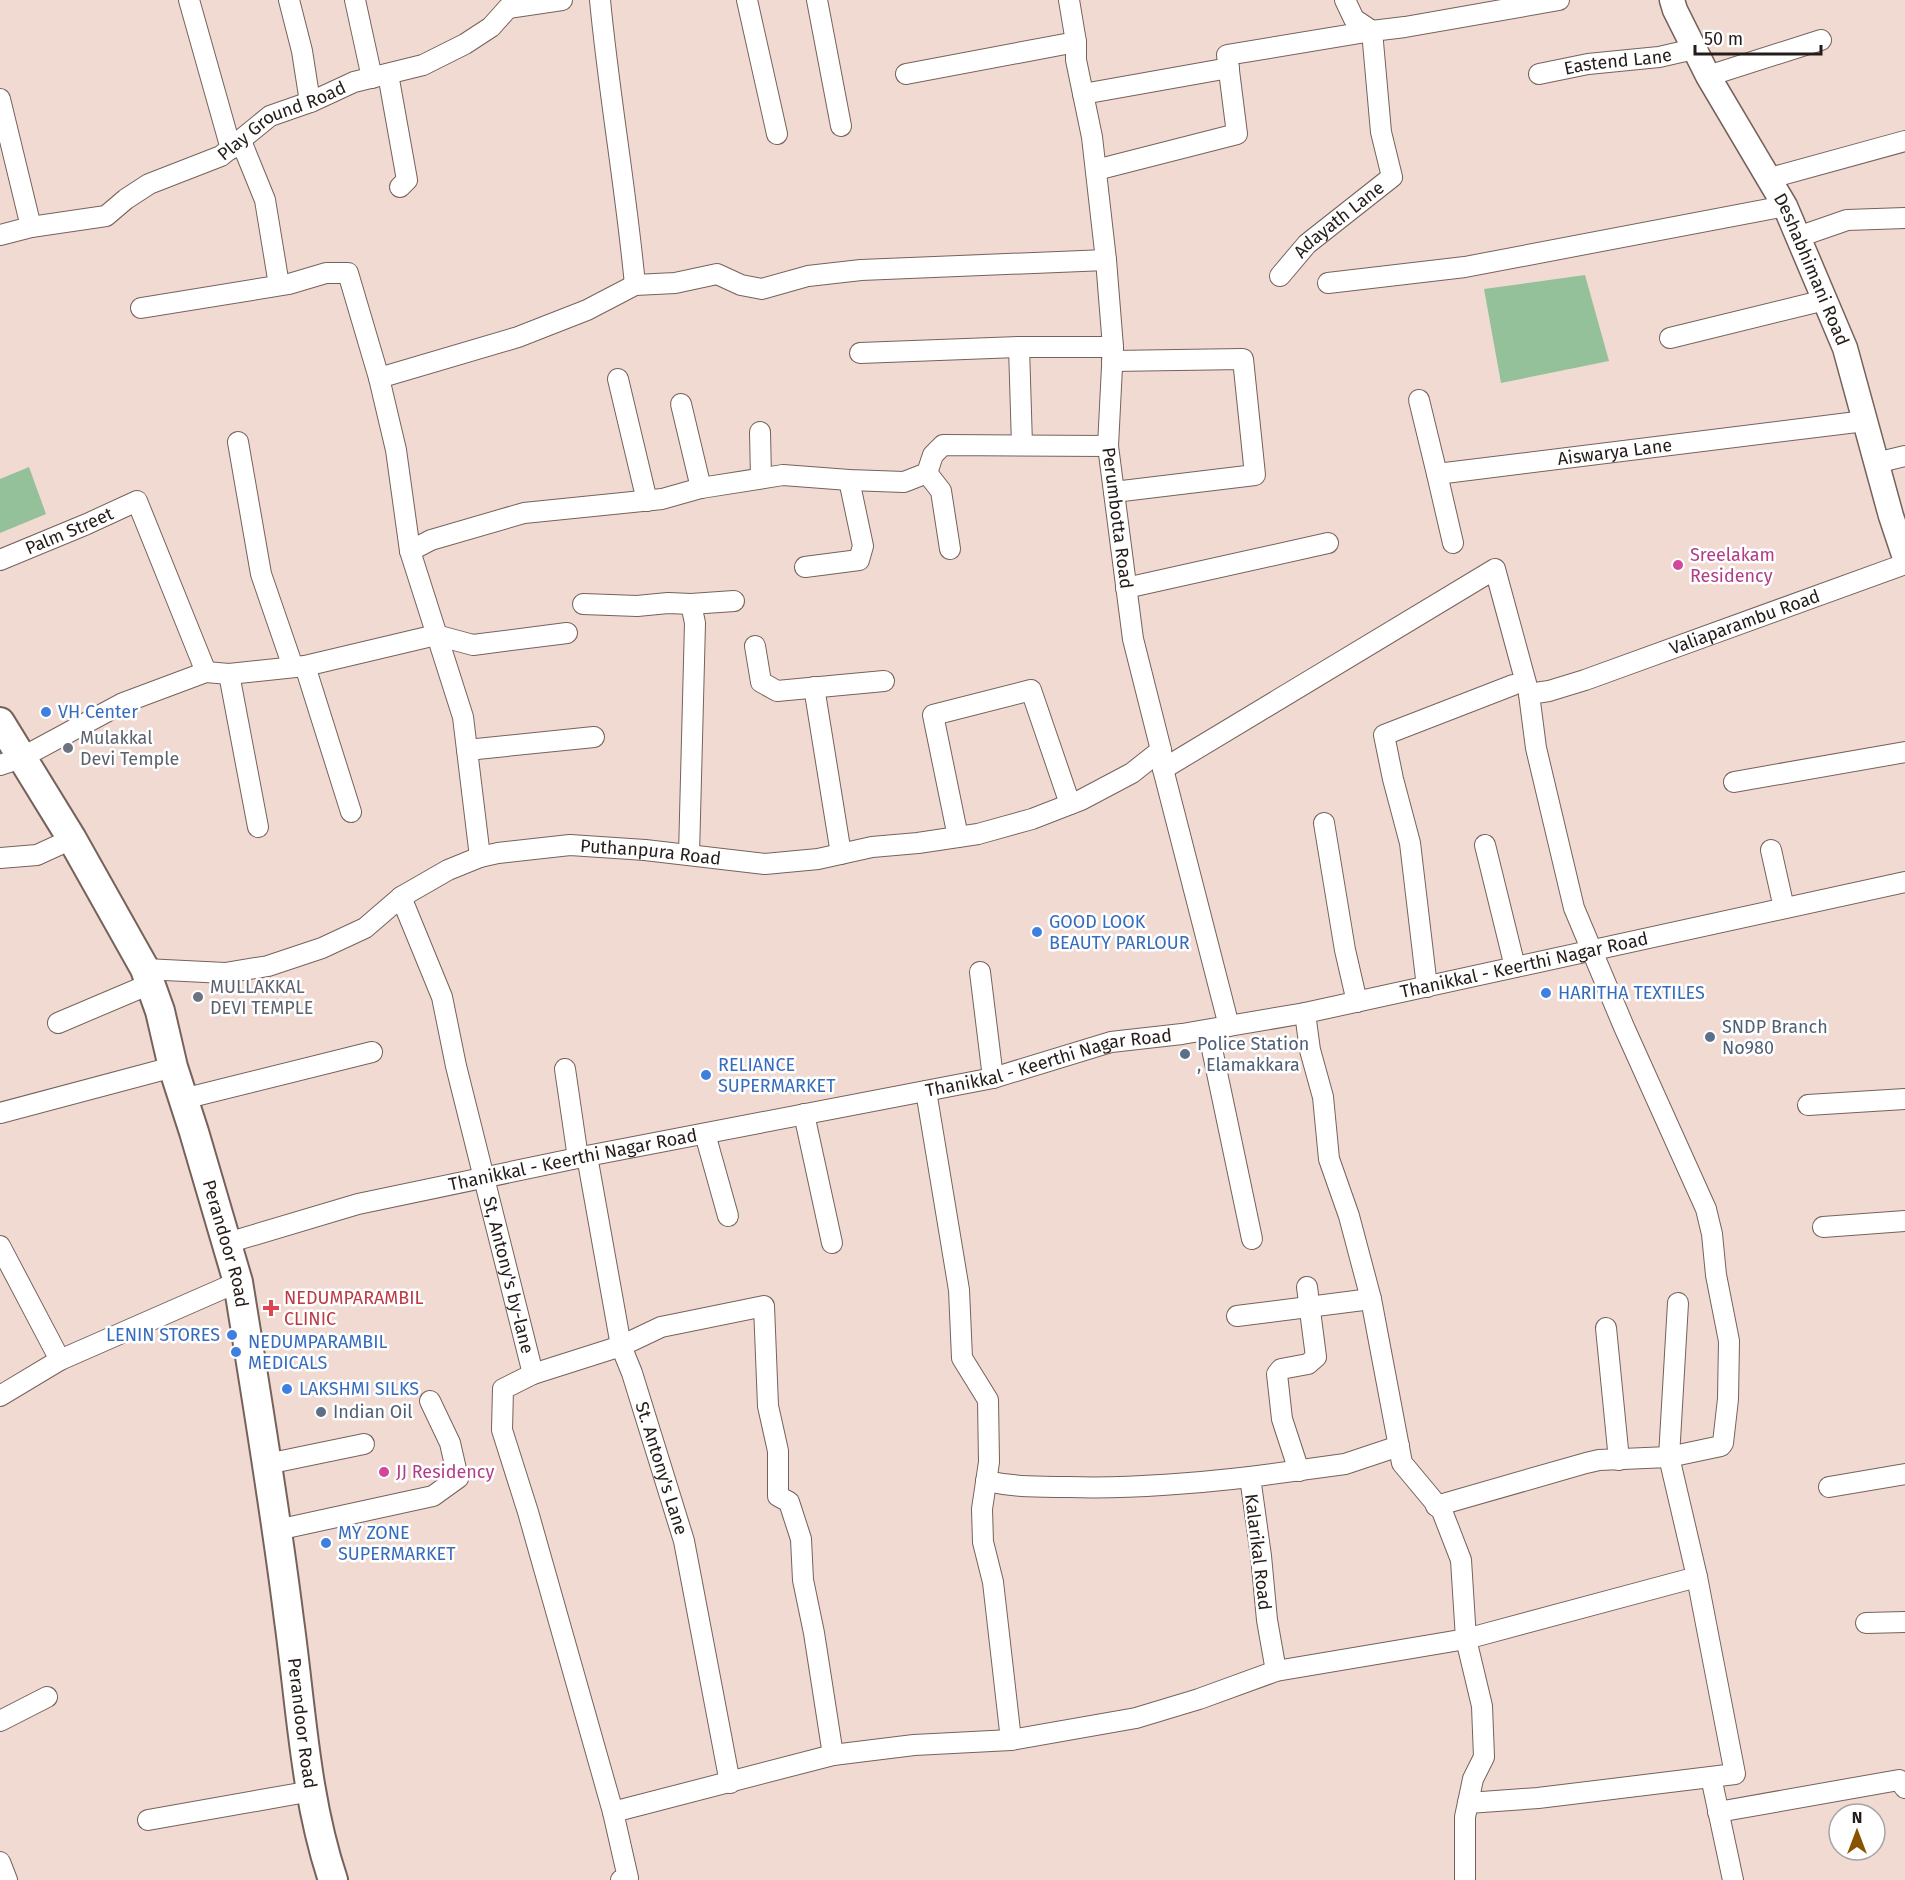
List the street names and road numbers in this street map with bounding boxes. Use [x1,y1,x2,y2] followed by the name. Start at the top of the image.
[1562,43,1674,80] street label: Eastend Lane
[213,76,349,165] street label: Play Ground Road
[1289,177,1388,262] street label: Adayath Lane
[1769,189,1854,349] street label: Deshabhimani Road
[1556,434,1673,470] street label: Aiswarya Lane
[1097,446,1137,590] street label: Perumbotta Road
[22,502,117,559] street label: Palm Street
[1666,585,1823,659] street label: Valiaparambu Road
[579,835,722,870] street label: Puthanpura Road
[1398,927,1650,1003] street label: Thanikkal - Keerthi Nagar Road
[924,1024,1173,1102] street label: Thanikkal - Keerthi Nagar Road
[447,1124,699,1196] street label: Thanikkal - Keerthi Nagar Road
[198,1177,253,1309] street label: Perandoor Road
[478,1194,539,1356] street label: St, Antony's by-lane
[631,1399,692,1538] street label: St. Antony's Lane
[1240,1492,1276,1612] street label: Kalarikal Road
[283,1657,322,1790] street label: Perandoor Road

